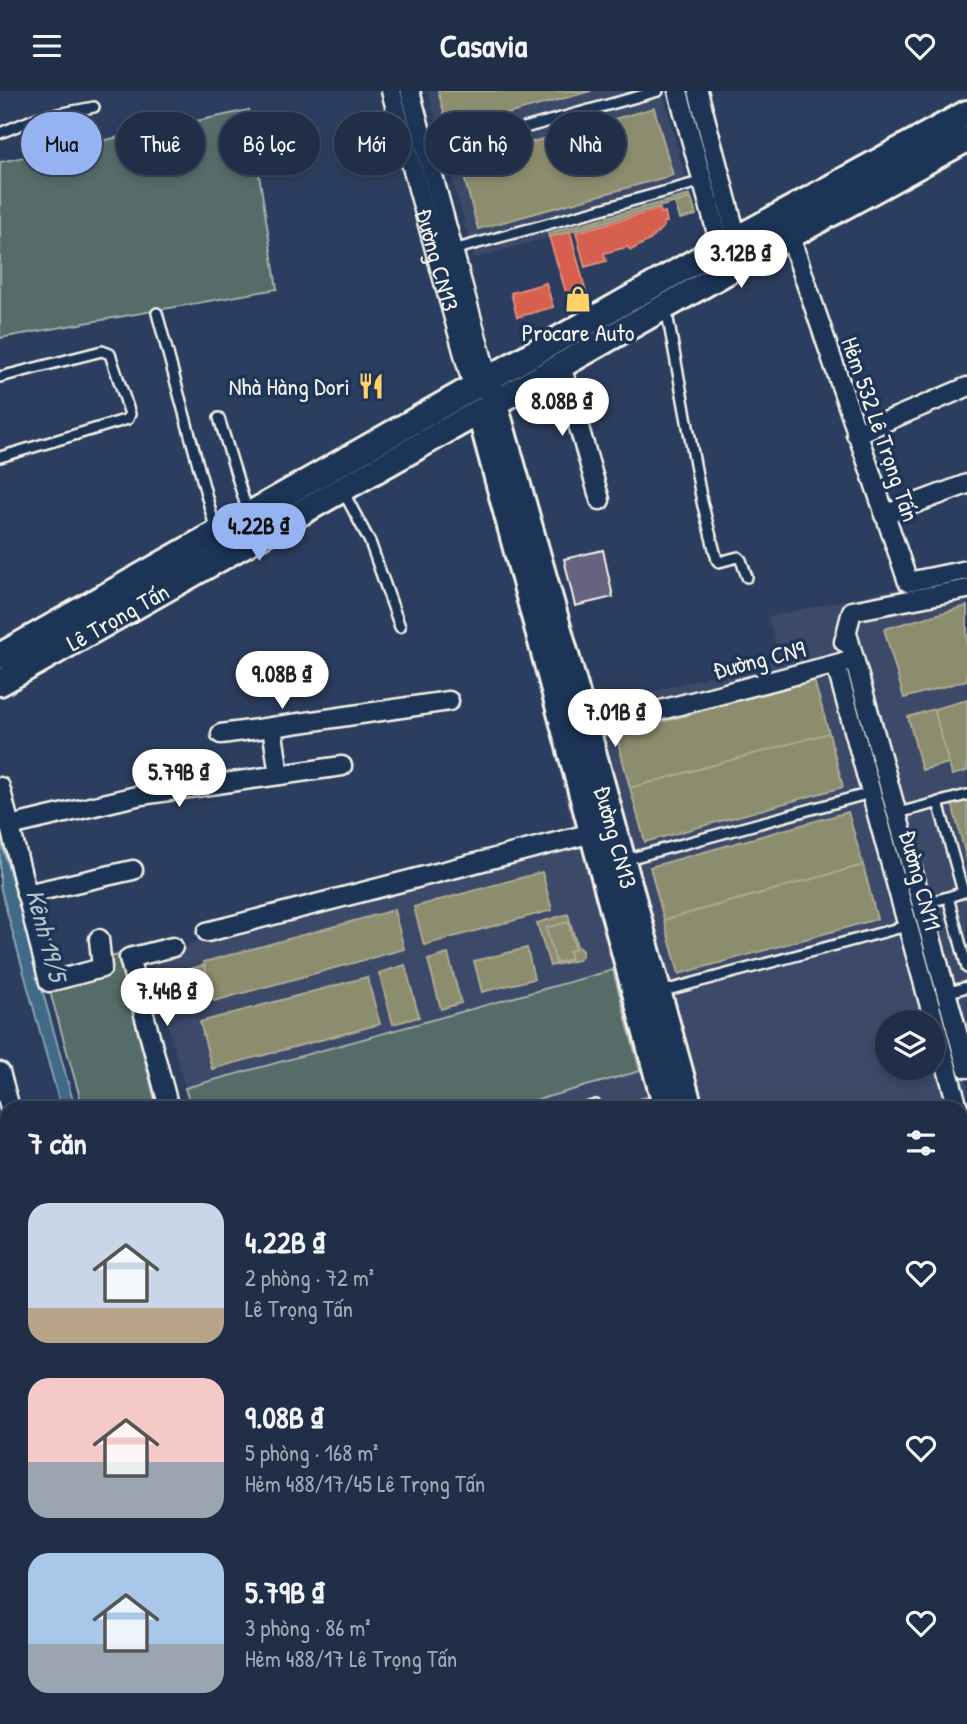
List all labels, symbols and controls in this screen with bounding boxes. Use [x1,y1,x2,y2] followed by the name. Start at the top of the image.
[440,24,527,67] text: Casavia
[28,27,66,65] icon: menu
[901,27,939,65] icon: heart
[21,112,102,175] chip: Mua
[116,112,205,175] chip: Thuê
[219,112,320,175] chip: Bộ lọc
[334,112,411,175] chip: Mới
[425,112,532,175] chip: Căn hộ
[546,112,626,175] chip: Nhà
[408,205,467,315] street label: Đường CN13
[676,231,806,290] pin: 3.12B ₫
[710,237,772,268] text: 3.12B ₫
[563,284,593,314] shop icon: Procare Auto
[522,316,635,348] place label: Procare Auto
[834,333,928,525] street label: Hẻm 532 Lê Trọng Tấn
[229,370,350,402] place label: Nhà Hàng Dori
[356,371,386,401] restaurant icon: Nhà Hàng Dori
[497,379,627,438] pin: 8.08B ₫
[531,385,593,416] text: 8.08B ₫
[194,503,324,563] pin: 4.22B ₫
[228,510,290,541] text: 4.22B ₫
[61,575,174,658] street label: Lê Trọng Tấn
[709,632,809,686] street label: Đường CN9
[217,651,347,711] pin: 9.08B ₫
[252,658,312,689] text: 9.08B ₫
[550,689,680,749] pin: 7.01B ₫
[584,696,646,727] text: 7.01B ₫
[114,749,244,809] pin: 5.79B ₫
[148,756,210,787] text: 5.79B ₫
[587,782,645,892] street label: Đường CN13
[892,826,950,934] street label: Đường CN11
[18,885,77,988] water label: Kênh 19/5
[102,969,232,1028] pin: 7.44B ₫
[137,975,197,1006] text: 7.44B ₫
[875,1010,945,1080] map controls
[875,1010,945,1080] button: layers
[28,1123,87,1163] text: 7 căn
[902,1124,940,1162] icon: filters
[245,1222,326,1262] text: 4.22B ₫
[84,1231,168,1315] icon: home
[902,1254,940,1292] icon: heart
[245,1262,374,1293] text: 2 phòng · 72 m²
[245,1293,353,1324] text: Lê Trọng Tấn
[245,1397,324,1437] text: 9.08B ₫
[84,1406,168,1490] icon: home
[902,1429,940,1467] icon: heart
[245,1437,378,1468] text: 5 phòng · 168 m²
[245,1468,485,1499] text: Hẻm 488/17/45 Lê Trọng Tấn
[245,1572,325,1612] text: 5.79B ₫
[84,1581,168,1665] icon: home
[902,1604,940,1642] icon: heart
[245,1612,371,1643] text: 3 phòng · 86 m²
[245,1643,457,1674] text: Hẻm 488/17 Lê Trọng Tấn

